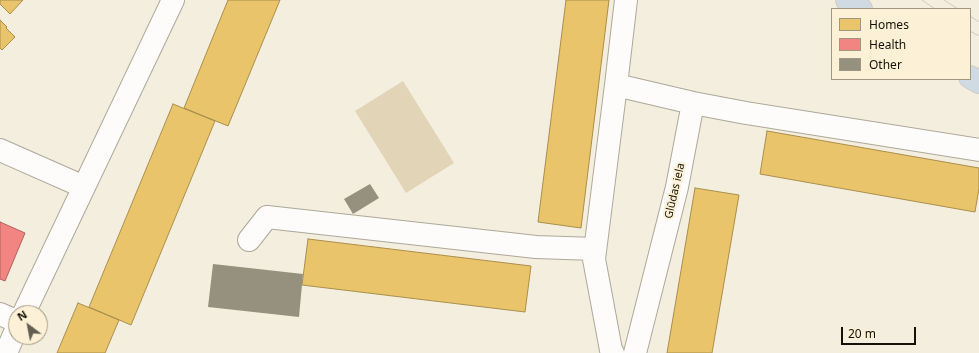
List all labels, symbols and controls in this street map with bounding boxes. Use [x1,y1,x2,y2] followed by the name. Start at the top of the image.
[831,8,971,80] legend
[869,16,909,33] text: Homes
[869,36,906,53] text: Health
[869,56,902,73] text: Other
[662,162,688,220] street label: Glūdas iela
[8,305,48,345] north arrow
[14,307,30,324] text: N
[843,319,918,345] scale bar
[848,325,876,342] text: 20 m

